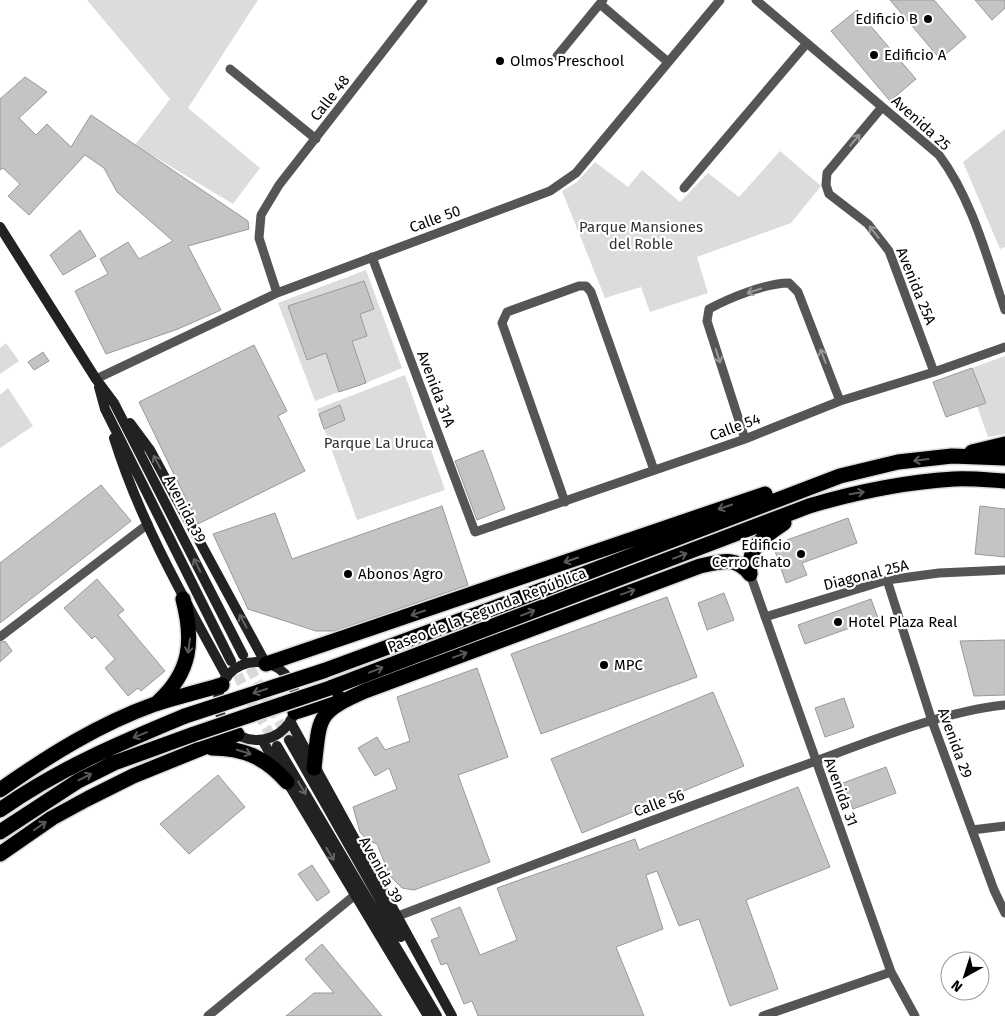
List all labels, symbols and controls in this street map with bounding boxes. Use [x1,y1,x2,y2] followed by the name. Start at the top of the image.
[855,10,918,28] place label: Edificio B
[922,13,934,25] marker: Edificio B
[884,46,947,64] place label: Edificio A
[868,49,880,61] marker: Edificio A
[510,52,625,70] place label: Olmos Preschool
[494,55,506,67] marker: Olmos Preschool
[306,71,354,125] street label: Calle 48
[888,92,954,154] street label: Avenida 25
[849,134,860,147] one-way arrow
[407,201,463,237] street label: Calle 50
[579,218,703,253] park label: Parque Mansiones del Roble
[869,225,879,239] one-way arrow
[892,245,940,328] street label: Avenida 25A
[746,287,762,297] one-way arrow
[413,348,459,430] street label: Avenida 31A
[714,348,724,364] one-way arrow
[817,349,827,364] one-way arrow
[707,410,763,444] street label: Calle 54
[324,434,434,452] park label: Parque La Uruca
[152,455,162,470] one-way arrow
[914,455,930,465] one-way arrow
[160,472,210,546] street label: Avenida 39
[848,488,864,498] one-way arrow
[718,503,733,512] one-way arrow
[712,536,791,571] place label: Edificio Cerro Chato
[795,548,807,560] marker: Edificio Cerro Chato
[672,551,687,560] one-way arrow
[564,556,580,565] one-way arrow
[822,556,911,594] street label: Diagonal 25A
[192,558,201,573] one-way arrow
[385,564,589,656] street label: Paseo de la Segunda República
[358,565,443,583] place label: Abonos Agro
[342,568,354,580] marker: Abonos Agro
[620,587,636,596] one-way arrow
[410,608,426,618] one-way arrow
[519,608,535,617] one-way arrow
[848,613,958,631] place label: Hotel Plaza Real
[237,614,247,628] one-way arrow
[832,616,844,628] marker: Hotel Plaza Real
[184,638,194,654] one-way arrow
[452,650,467,659] one-way arrow
[614,656,643,674] place label: MPC
[598,659,610,671] marker: MPC
[367,665,383,674] one-way arrow
[253,687,269,697] one-way arrow
[934,705,976,781] street label: Avenida 29
[133,730,148,740] one-way arrow
[235,747,251,757] one-way arrow
[820,755,862,829] street label: Avenida 31
[77,772,92,781] one-way arrow
[297,780,307,794] one-way arrow
[631,786,687,820] street label: Calle 56
[33,821,47,831] one-way arrow
[355,834,407,907] street label: Avenida 39
[325,846,335,860] one-way arrow
[940,951,990,1001] north arrow
[948,976,966,995] text: N

